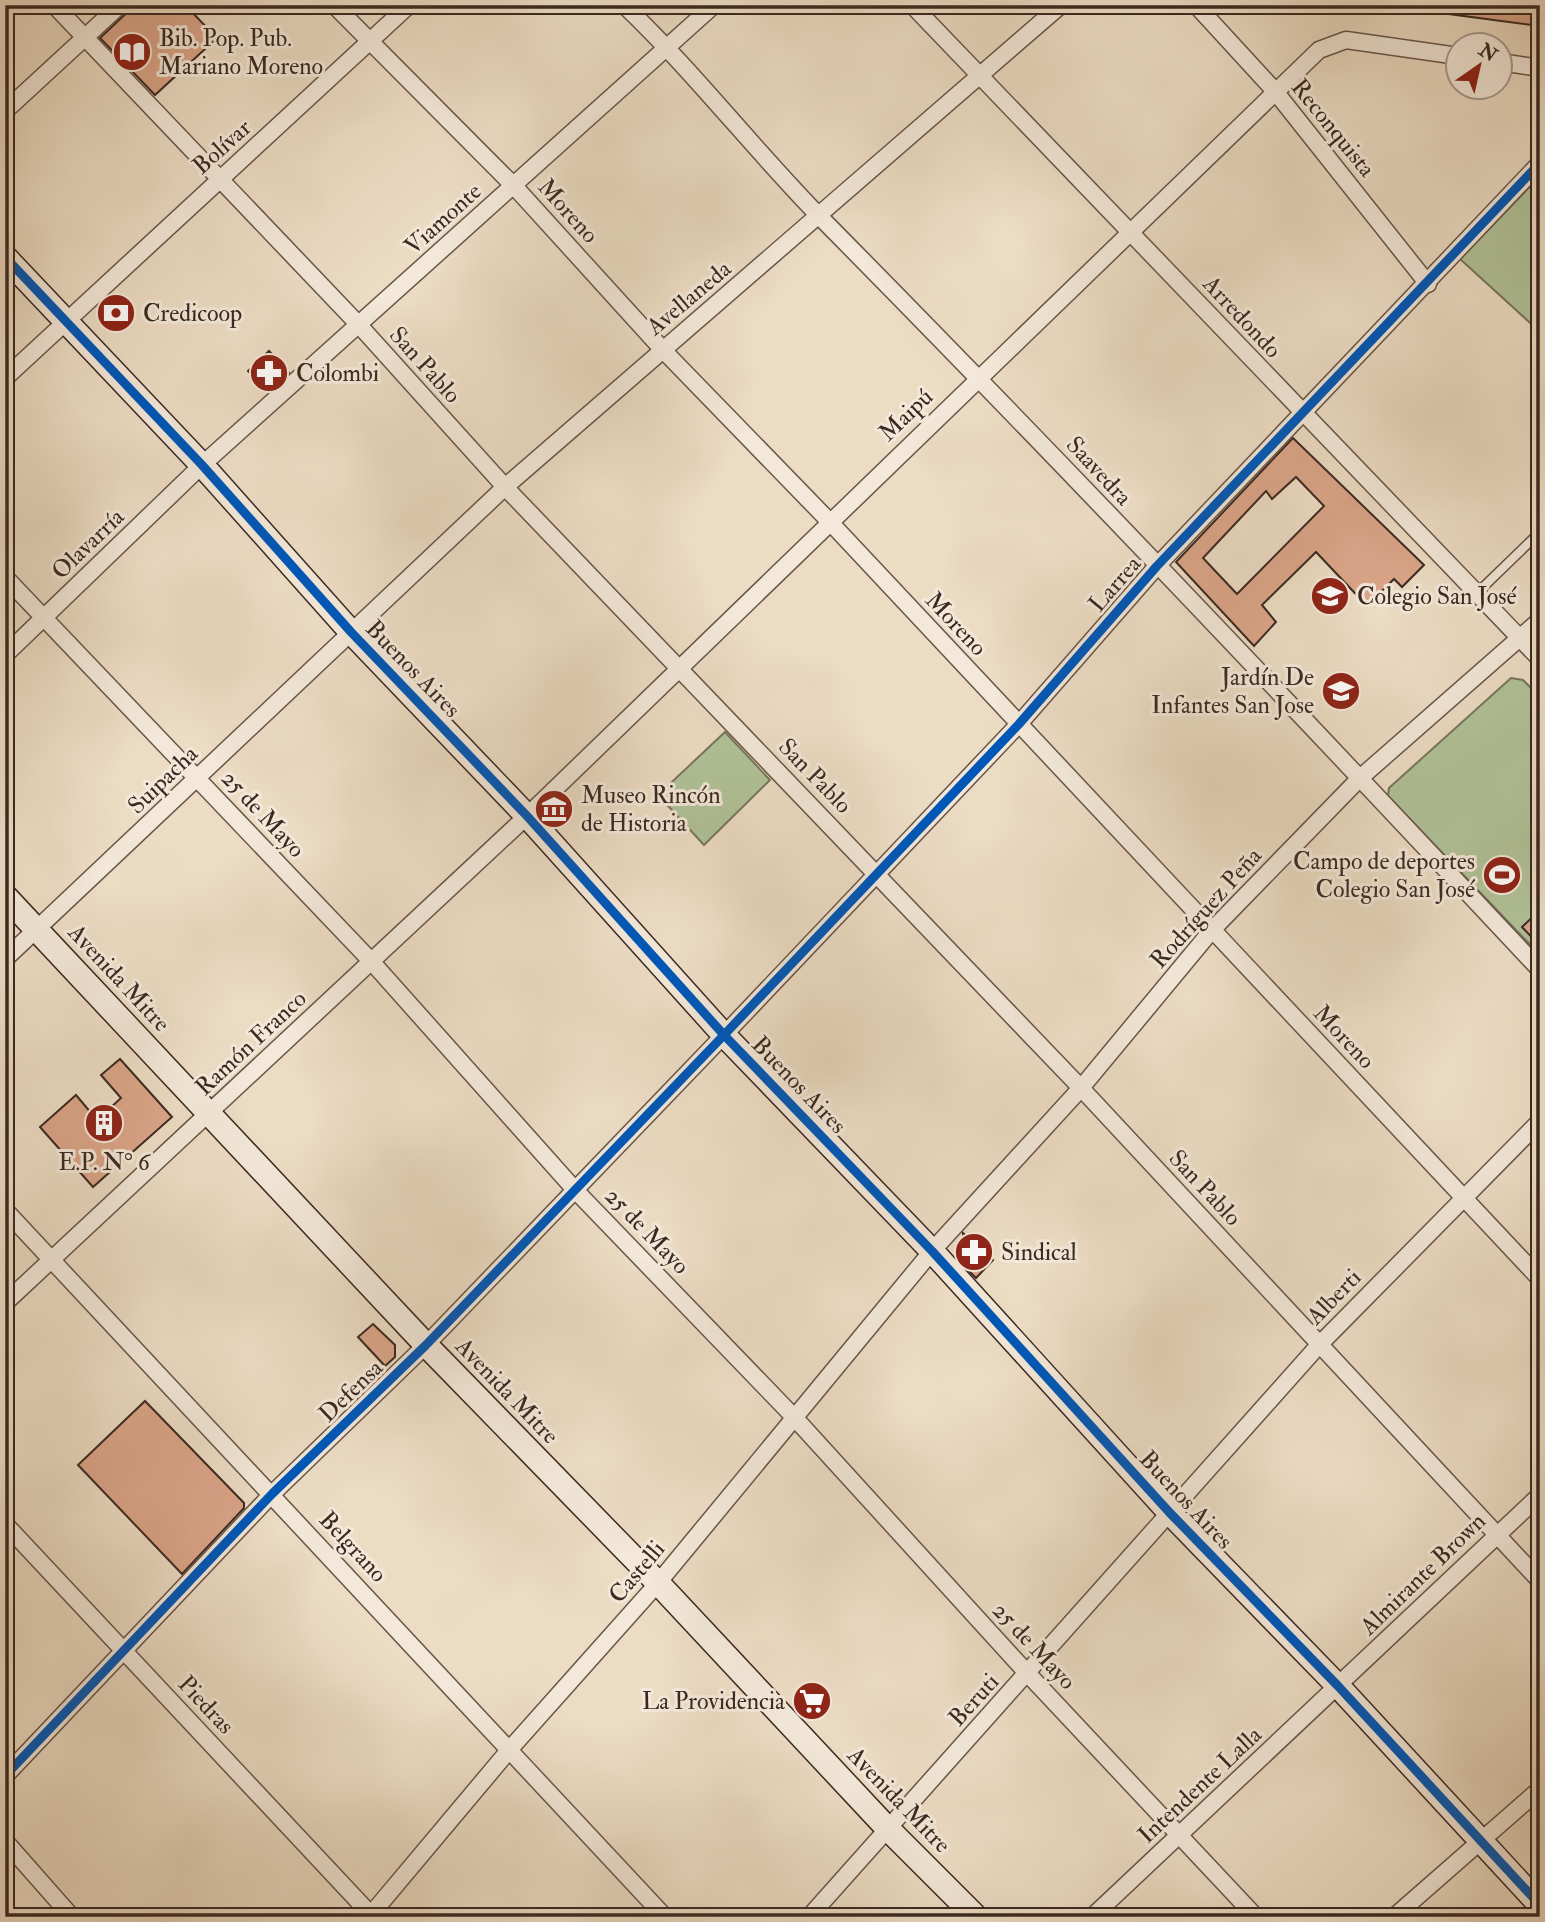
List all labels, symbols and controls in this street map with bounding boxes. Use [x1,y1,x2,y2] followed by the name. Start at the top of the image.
[159,23,323,82] place label: Bib. Pop. Pub. Mariano Moreno
[111,31,153,73] library icon: Bib. Pop. Pub. Mariano Moreno
[1444,32,1514,102] north arrow
[1473,37,1503,68] text: N
[1284,73,1383,184] street label: Reconquista
[186,112,258,181] street label: Bolívar
[531,172,605,250] street label: Moreno
[398,176,488,262] street label: Viamonte
[640,253,739,343] street label: Avellaneda
[1195,268,1288,365] street label: Arredondo
[95,292,137,334] bank icon: Credicoop
[143,298,242,329] place label: Credicoop
[382,320,468,410] street label: San Pablo
[248,352,290,394] pharmacy icon: Colombi
[296,358,379,389] place label: Colombi
[872,382,940,448] street label: Maipú
[1059,430,1140,513] street label: Saavedra
[45,501,132,586] street label: Olavarría
[1082,548,1149,619] street label: Larrea
[1309,575,1351,617] school or university icon: Colegio San José
[1357,581,1517,612] place label: Colegio San José
[918,585,994,663] street label: Moreno
[359,614,467,724] street label: Buenos Aires
[1151,662,1314,721] place label: Jardín De Infantes San Jose
[1320,670,1362,712] school or university icon: Jardín De Infantes San Jose
[771,732,859,820] street label: San Pablo
[121,738,206,821] street label: Suipacha
[214,763,312,865] street label: 25 de Mayo
[581,780,721,839] place label: Museo Rincón de Historia
[533,788,575,830] museum icon: Museo Rincón de Historia
[1143,840,1269,975] street label: Rodríguez Peña
[1293,846,1476,905] place label: Campo de deportes Colegio San José
[1481,854,1523,896] sports icon: Campo de deportes Colegio San José
[60,917,177,1038] street label: Avenida Mitre
[189,983,313,1103] street label: Ramón Franco
[1306,998,1382,1076] street label: Moreno
[745,1030,853,1140] street label: Buenos Aires
[83,1102,125,1144] building icon: E.P. N° 6
[1162,1143,1248,1233] street label: San Pablo
[58,1147,152,1178] place label: E.P. N° 6
[598,1181,696,1281] street label: 25 de Mayo
[953,1231,995,1273] pharmacy icon: Sindical
[1001,1237,1077,1268] place label: Sindical
[1299,1262,1368,1332] street label: Alberti
[448,1330,566,1451] street label: Avenida Mitre
[312,1352,391,1429] street label: Defensa
[1132,1444,1240,1556] street label: Buenos Aires
[312,1505,394,1589] street label: Belgrano
[1353,1506,1493,1643] street label: Almirante Brown
[602,1534,672,1610] street label: Castelli
[985,1595,1083,1697] street label: 25 de Mayo
[942,1667,1006,1733] street label: Beruti
[171,1669,241,1741] street label: Piedras
[791,1680,833,1722] supermarket icon: La Providencia
[642,1686,786,1717] place label: La Providencia
[1131,1719,1269,1850] street label: Intendente Lalla
[840,1739,958,1860] street label: Avenida Mitre

